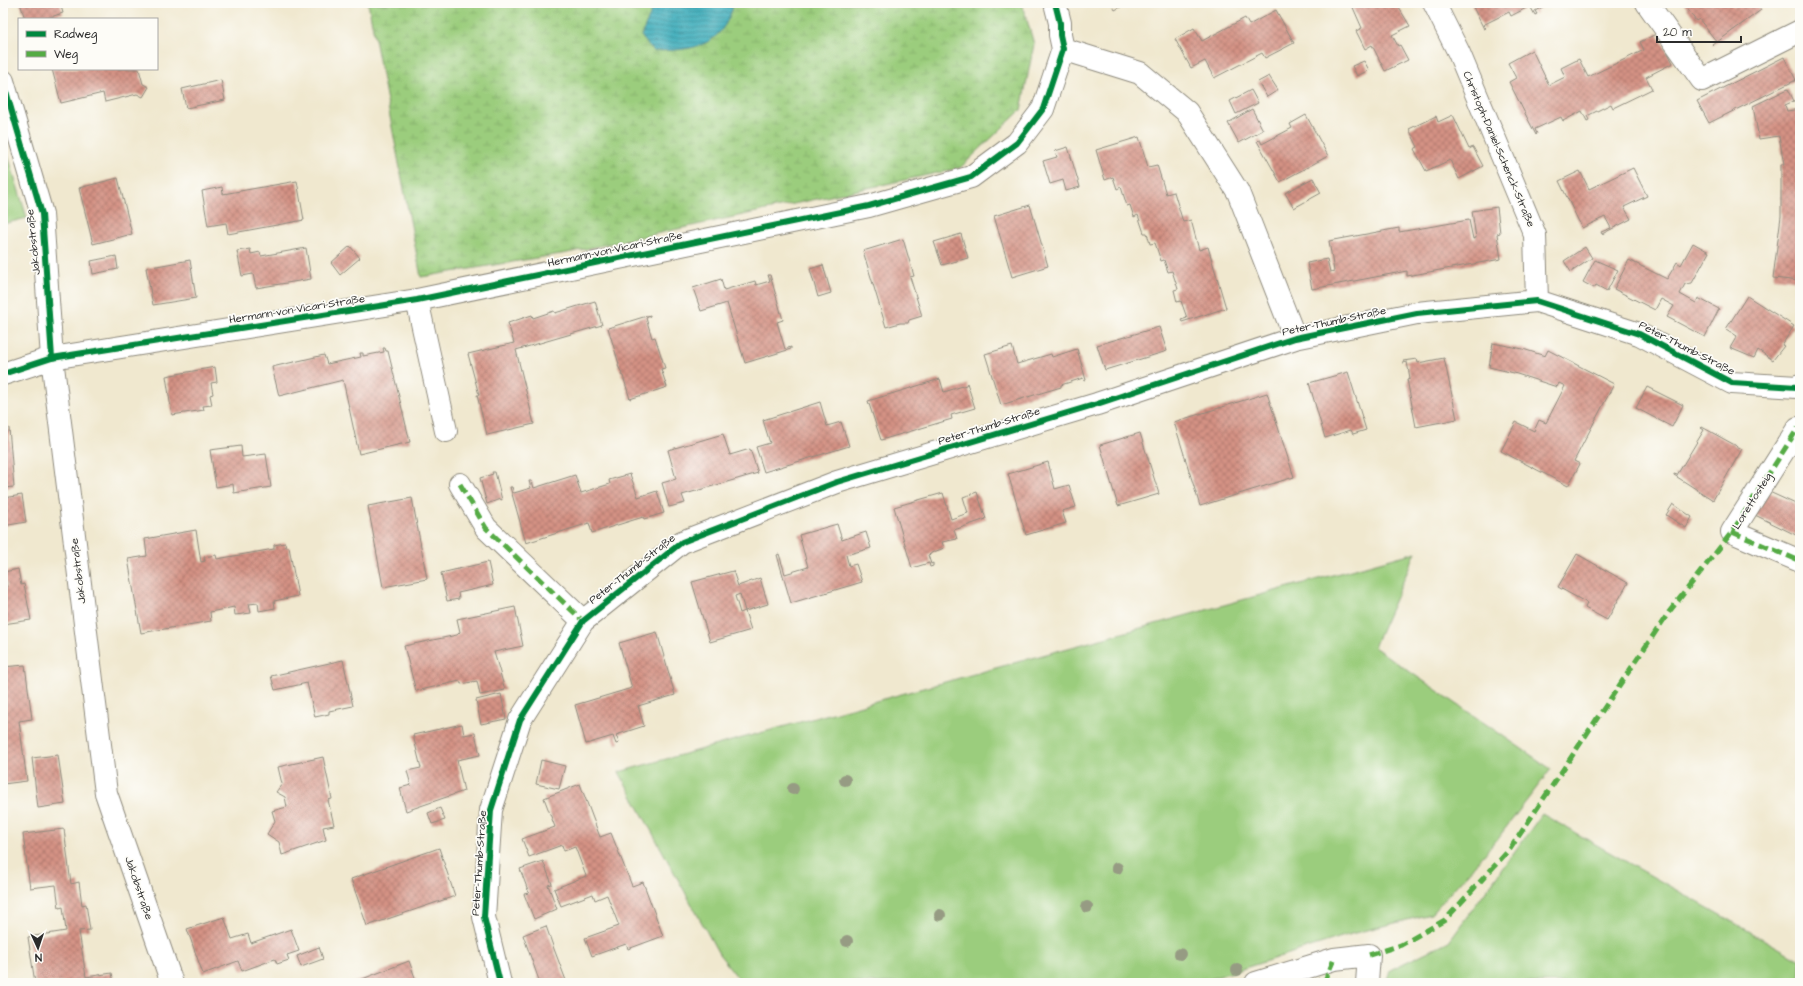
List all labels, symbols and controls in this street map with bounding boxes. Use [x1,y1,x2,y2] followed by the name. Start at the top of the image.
[18,18,158,70] legend
[1657,18,1741,44] scale bar
[1663,24,1692,41] text: 20 m
[54,26,97,44] text: Radweg
[54,46,78,64] text: Weg
[1459,69,1539,229] street label: Christoph-Daniel-Schenck-Straße
[22,208,44,276] street label: Jakobstraße
[546,227,684,271] street label: Hermann-von-Vicari-Straße
[228,291,366,327] street label: Hermann-von-Vicari-Straße
[1281,303,1387,339] street label: Peter-Thumb-Straße
[1636,317,1738,379] street label: Peter-Thumb-Straße
[936,403,1042,449] street label: Peter-Thumb-Straße
[1729,470,1776,533] street label: Lorettosteig
[586,530,678,607] street label: Peter-Thumb-Straße
[67,537,89,605] street label: Jakobstraße
[468,810,490,916] street label: Peter-Thumb-Straße
[121,854,157,922] street label: Jakobstraße
[18,928,58,968] north arrow
[35,950,42,965] text: N

